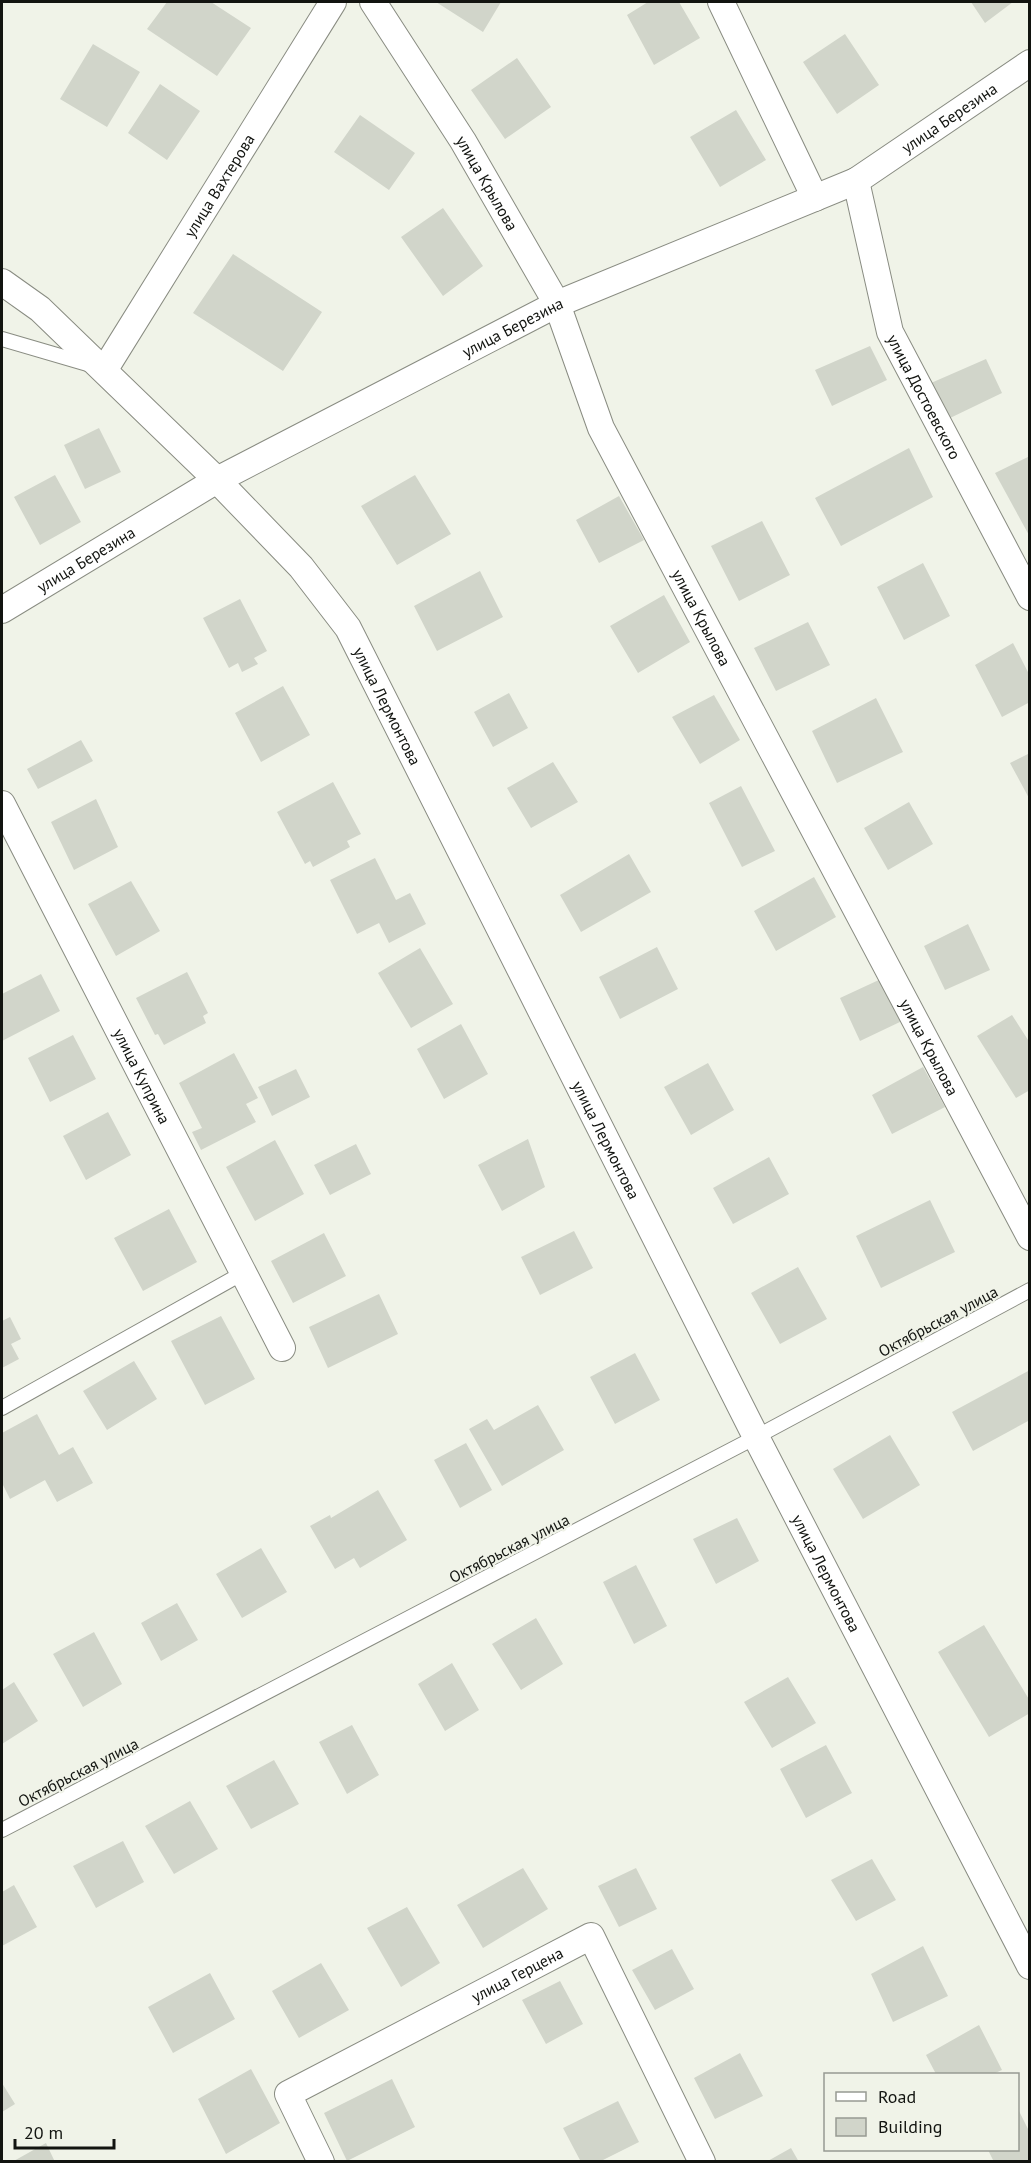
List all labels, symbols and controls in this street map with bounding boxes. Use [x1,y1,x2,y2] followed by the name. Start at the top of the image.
[898,78,1001,157] street label: улица Березина
[179,130,259,241] street label: улица Вахтерова
[452,131,522,234] street label: улица Крылова
[459,293,566,361] street label: улица Березина
[883,331,965,463] street label: улица Достоевского
[33,522,139,597] street label: улица Березина
[668,566,735,669] street label: улица Крылова
[349,644,425,768] street label: улица Лермонтова
[895,995,963,1099] street label: улица Крылова
[109,1025,175,1127] street label: улица Куприна
[568,1077,644,1202] street label: улица Лермонтова
[875,1281,1001,1361] street label: Октябрьская улица
[445,1509,573,1587] street label: Октябрьская улица
[788,1511,865,1635] street label: улица Лермонтова
[14,1733,142,1811] street label: Октябрьская улица
[468,1942,566,2007] street label: улица Герцена
[824,2073,1019,2151] legend
[878,2085,916,2108] text: Road
[15,2112,114,2150] scale bar
[878,2115,942,2138] text: Building
[24,2121,63,2144] text: 20 m

